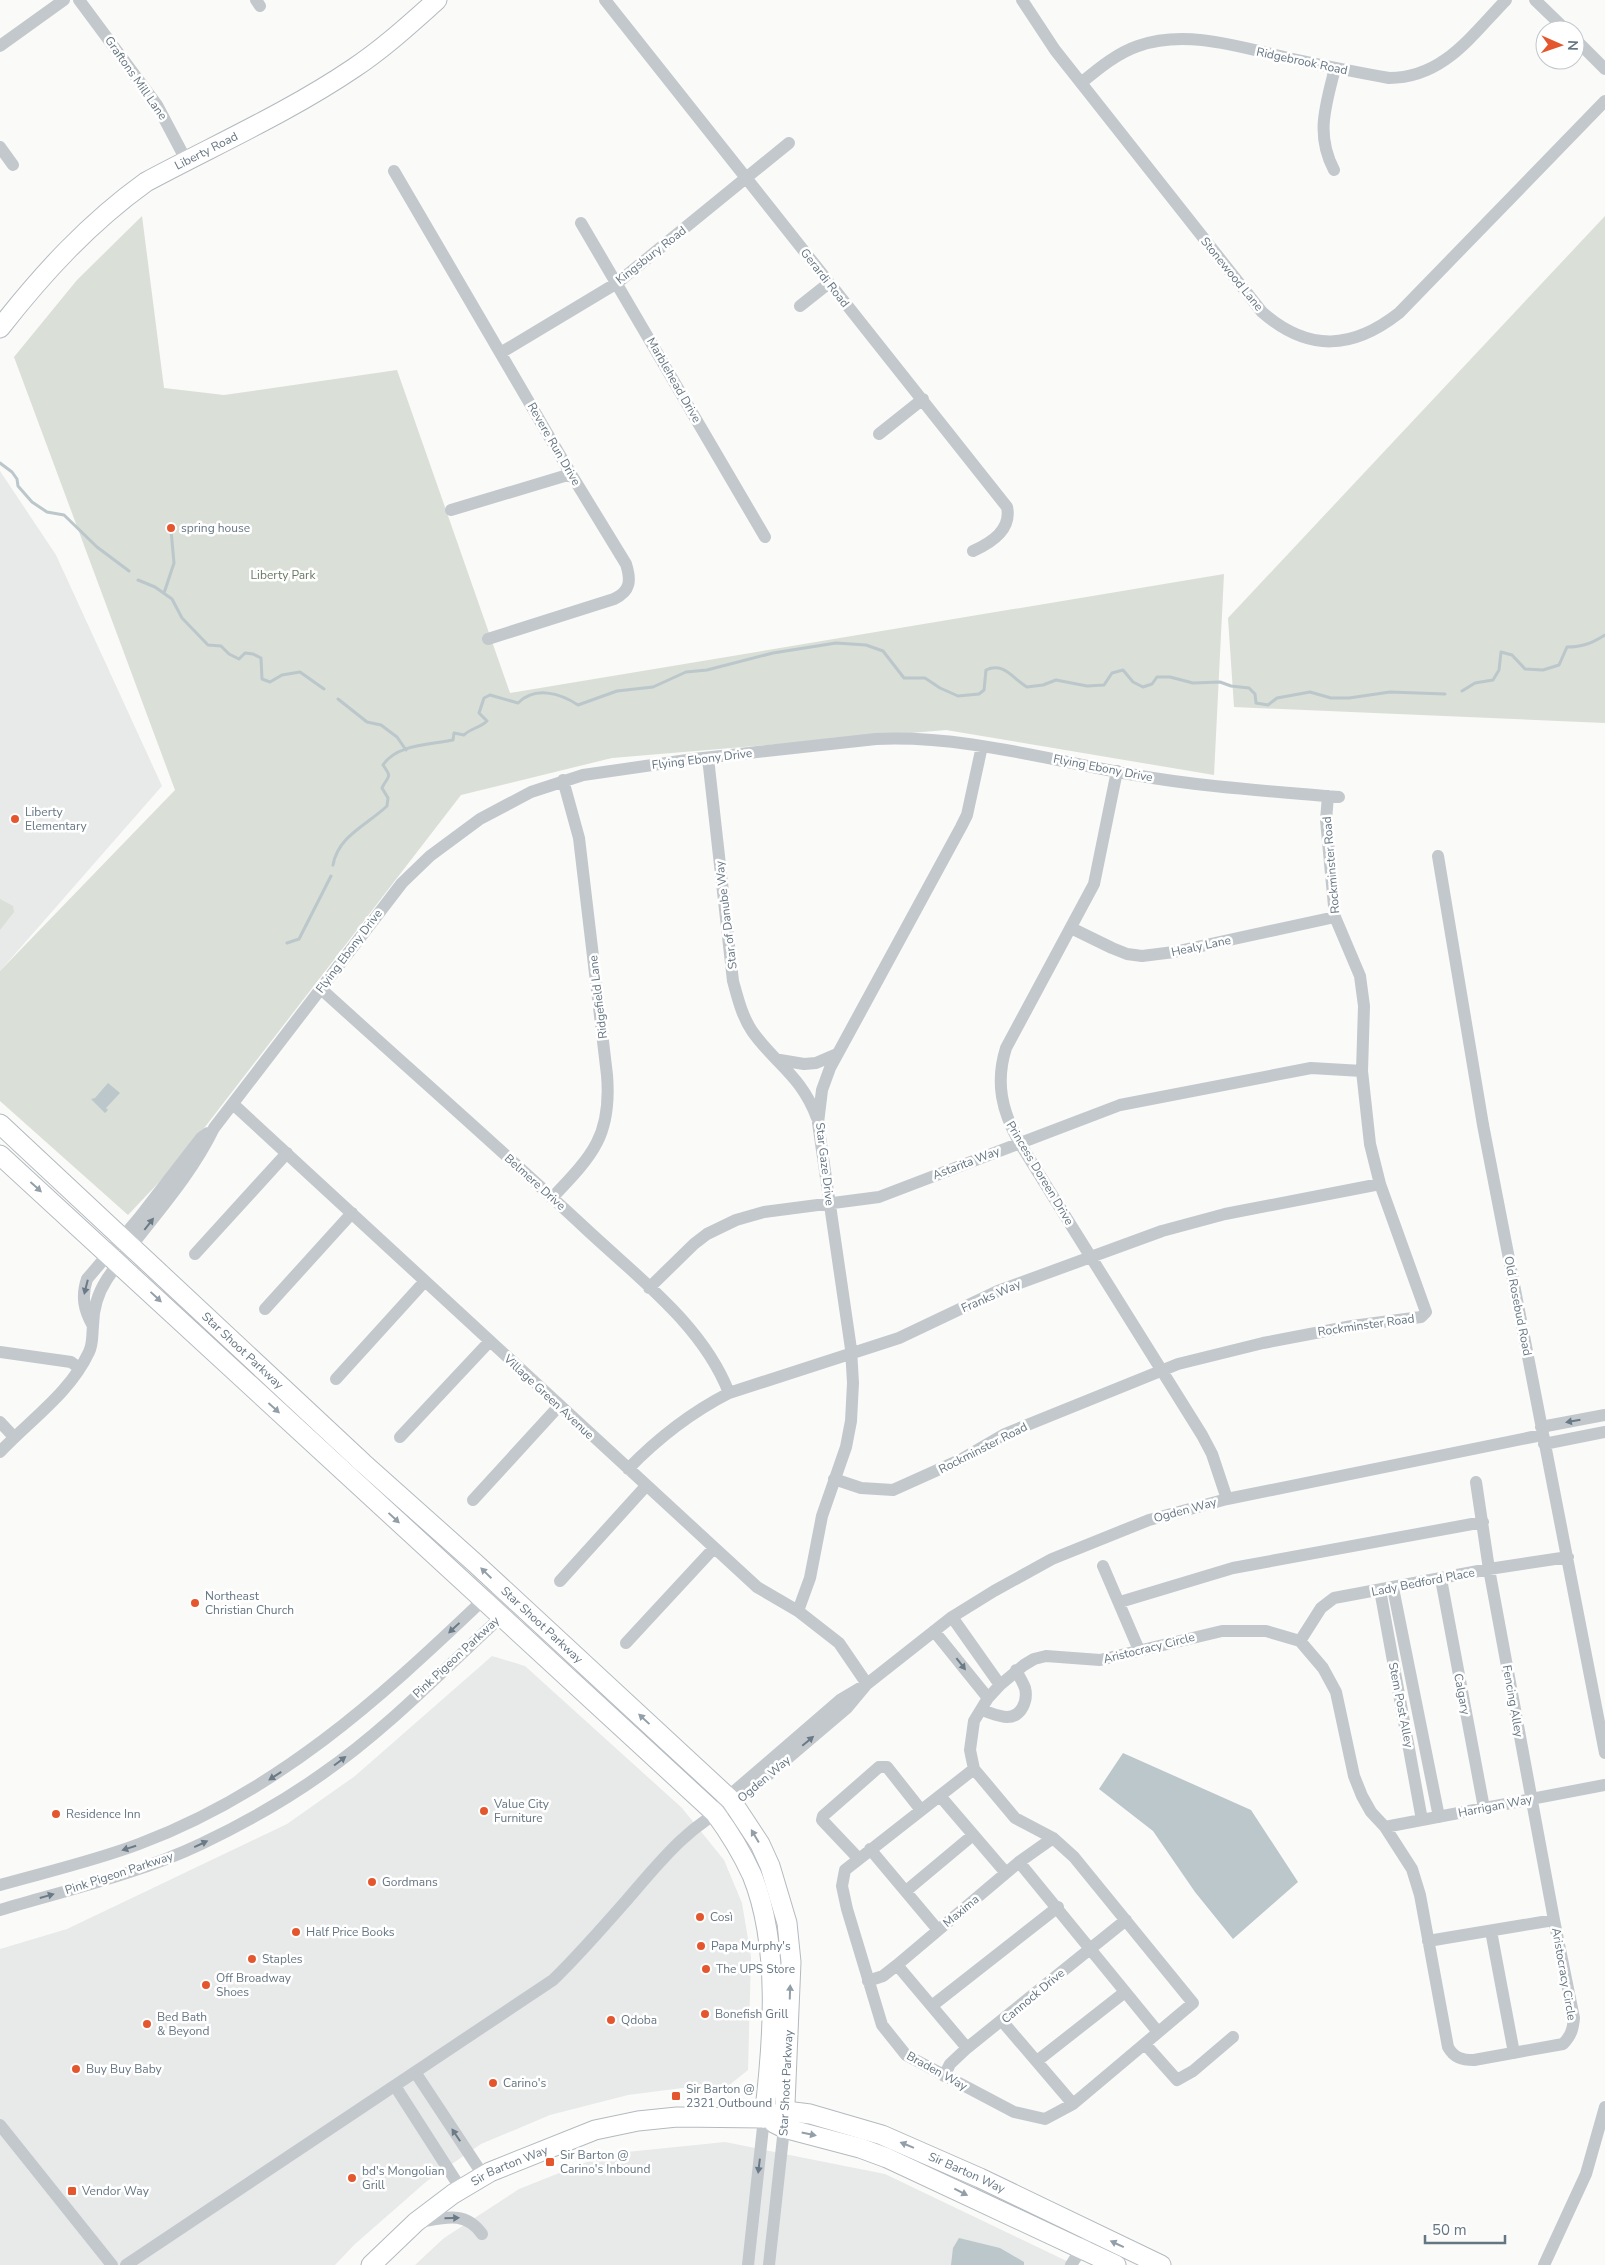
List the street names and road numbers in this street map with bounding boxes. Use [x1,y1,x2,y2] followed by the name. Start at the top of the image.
[101,33,171,123] street label: Graftons Mill Lane
[1255,44,1349,78] street label: Ridgebrook Road
[172,128,241,174] street label: Liberty Road
[612,222,690,288] street label: Kingsbury Road
[1197,234,1267,314] street label: Stonewood Lane
[797,245,853,311] street label: Gerardi Road
[643,334,705,426] street label: Marblehead Drive
[524,400,584,488] street label: Revere Run Drive
[651,745,753,773] street label: Flying Ebony Drive
[1052,751,1154,785] street label: Flying Ebony Drive
[1319,816,1343,914] street label: Rockminster Road
[711,859,741,970] street label: Star of Danube Way
[312,906,386,996] street label: Flying Ebony Drive
[1170,932,1232,960] street label: Healy Lane
[585,954,611,1040] street label: Ridgefield Lane
[1003,1118,1077,1228] street label: Princess Doreen Drive
[812,1121,838,1207] street label: Star Gaze Drive
[930,1143,1003,1183] street label: Astarita Way
[501,1150,569,1214] street label: Belmere Drive
[1500,1255,1536,1357] street label: Old Rosebud Road
[959,1275,1024,1316] street label: Franks Way
[198,1308,288,1393] street label: Star Shoot Parkway
[1317,1310,1415,1340] street label: Rockminster Road
[500,1350,597,1443] street label: Village Green Avenue
[936,1419,1030,1477] street label: Rockminster Road
[1152,1494,1219,1526] street label: Ogden Way
[1370,1564,1476,1600] street label: Lady Bedford Place
[497,1583,587,1668] street label: Star Shoot Parkway
[409,1612,503,1701] street label: Pink Pigeon Parkway
[1102,1629,1196,1667] street label: Aristocracy Circle
[1385,1661,1417,1750] street label: Stem Post Alley
[1499,1664,1527,1739] street label: Fencing Alley
[1450,1672,1474,1717] street label: Calgary
[734,1752,794,1806] street label: Ogden Way
[1457,1791,1534,1821] street label: Harrigan Way
[63,1848,176,1898] street label: Pink Pigeon Parkway
[940,1891,982,1931] street label: Maxima
[1548,1926,1580,2022] street label: Aristocracy Circle
[998,1965,1068,2027] street label: Cannock Drive
[775,2029,797,2136] street label: Star Shoot Parkway
[904,2048,971,2095] street label: Braden Way
[468,2141,551,2190] street label: Sir Barton Way
[926,2148,1009,2197] street label: Sir Barton Way

